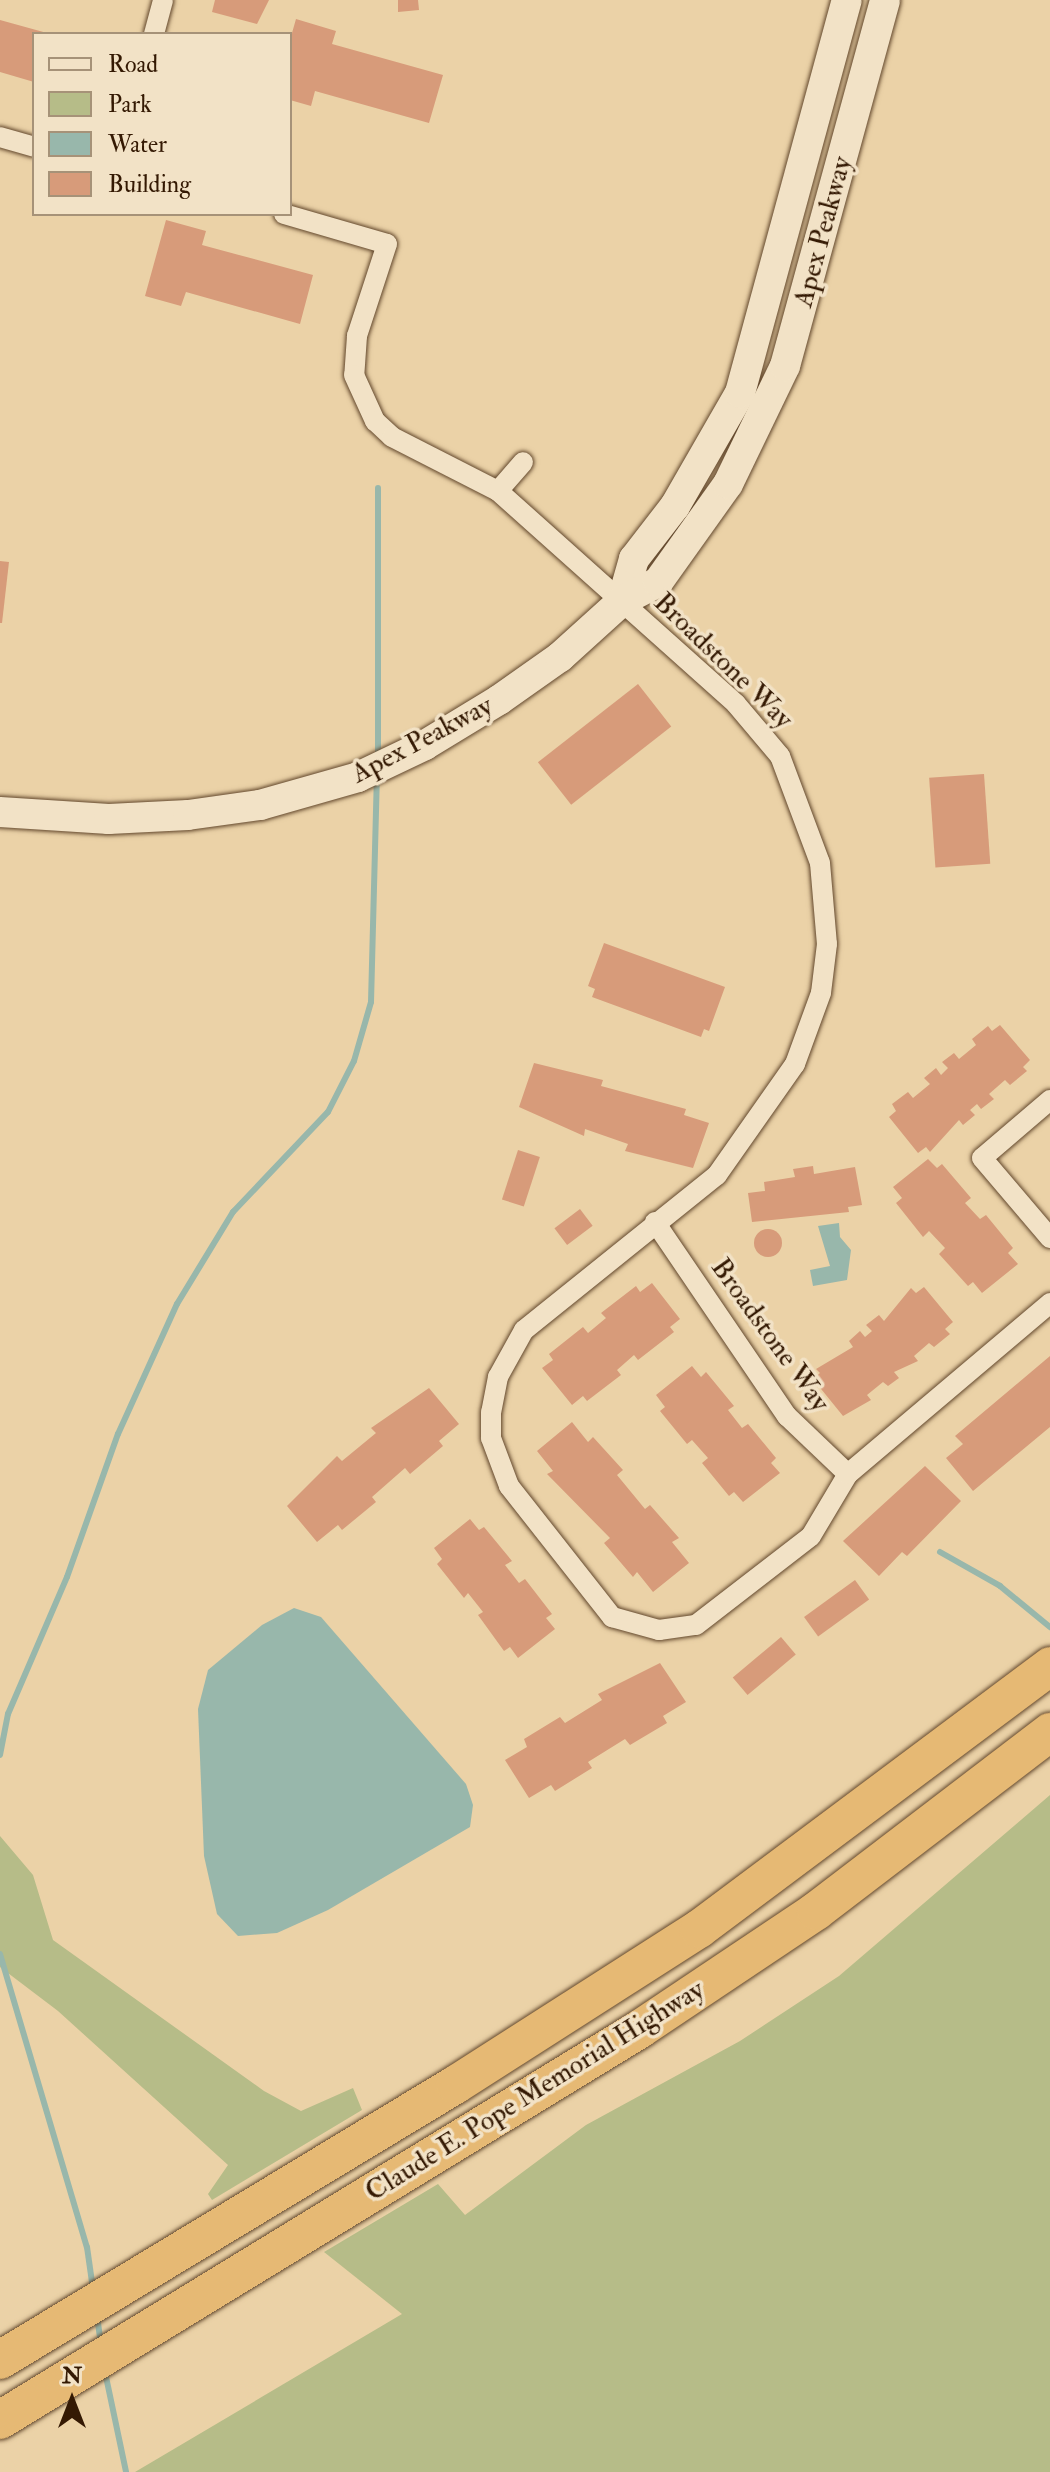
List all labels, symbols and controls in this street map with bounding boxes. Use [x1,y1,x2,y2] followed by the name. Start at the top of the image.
[32,32,292,216] legend
[108,49,158,80] text: Road
[108,89,152,120] text: Park
[108,129,167,160] text: Water
[787,153,859,311] street label: Apex Peakway
[108,169,191,200] text: Building
[646,586,800,736] street label: Broadstone Way
[346,689,498,791] street label: Apex Peakway
[703,1252,837,1418] street label: Broadstone Way
[360,1973,710,2209] street label: Claude E. Pope Memorial Highway
[32,2360,112,2440] north arrow
[62,2362,82,2390] text: N

